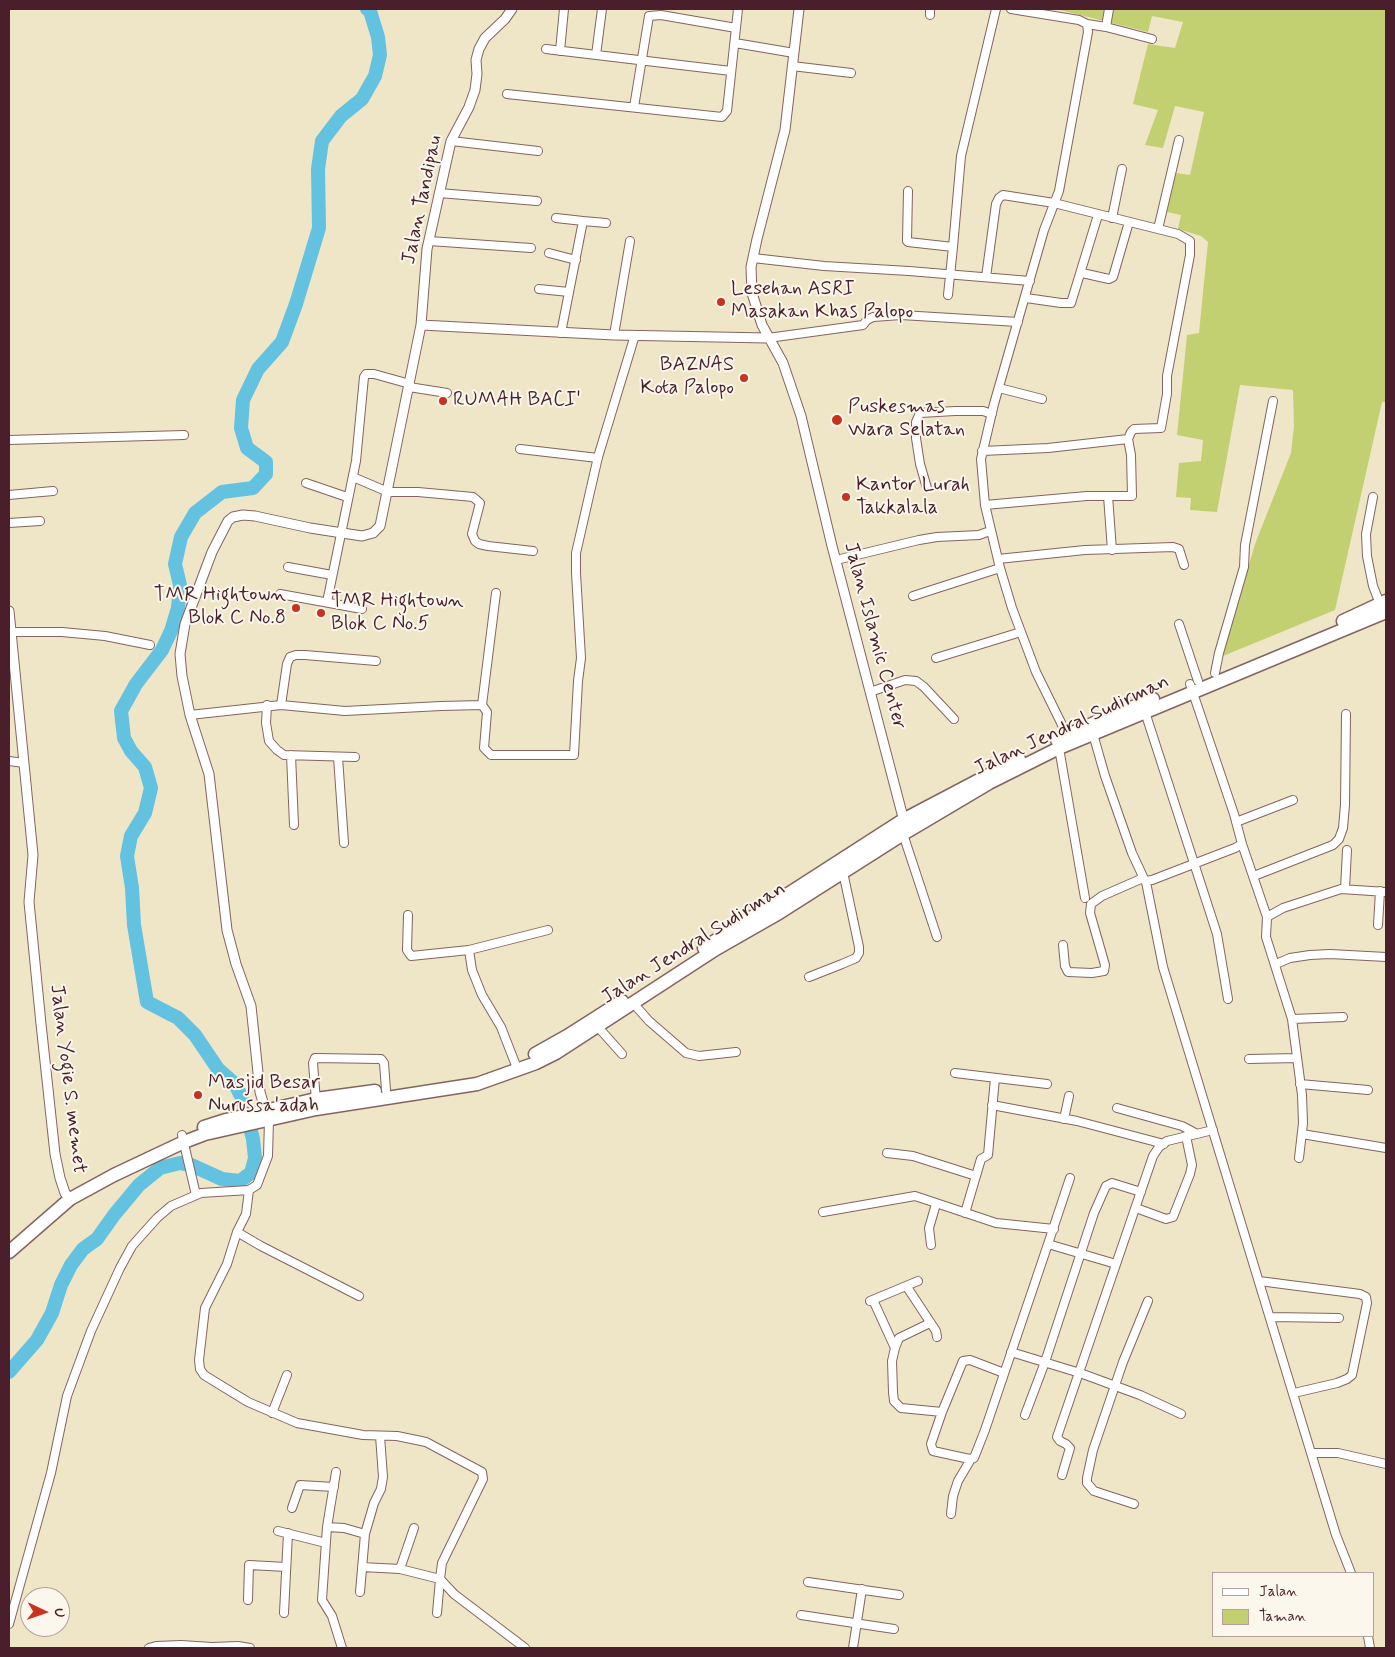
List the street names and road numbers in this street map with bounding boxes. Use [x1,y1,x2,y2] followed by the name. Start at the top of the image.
[398,133,448,267] street label: Jalan Tandipau
[837,540,911,732] street label: Jalan Islamic Center
[971,670,1173,782] street label: Jalan Jendral Sudirman
[598,878,790,1010] street label: Jalan Jendral Sudirman
[43,983,91,1175] street label: Jalan Yogie S. memet

